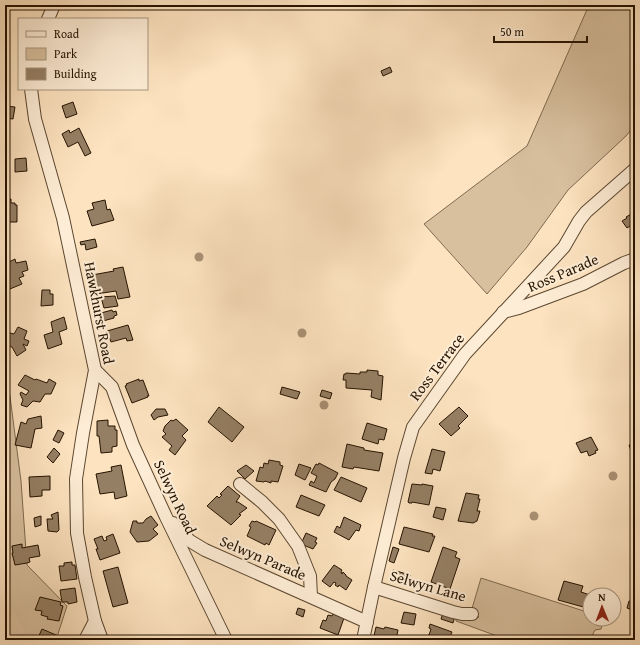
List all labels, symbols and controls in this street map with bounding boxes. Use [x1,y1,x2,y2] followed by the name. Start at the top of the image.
[18,18,148,90] legend
[494,18,587,44] scale bar
[500,23,524,40] text: 50 m
[54,25,80,42] text: Road
[54,45,78,62] text: Park
[54,65,97,82] text: Building
[524,248,601,297] street label: Ross Parade
[79,260,120,366] street label: Hawkhurst Road
[404,329,469,405] street label: Ross Terrace
[149,456,202,537] street label: Selwyn Road
[217,530,310,585] street label: Selwyn Parade
[388,565,469,606] street label: Selwyn Lane
[582,587,622,627] north arrow
[598,589,606,605] text: N

